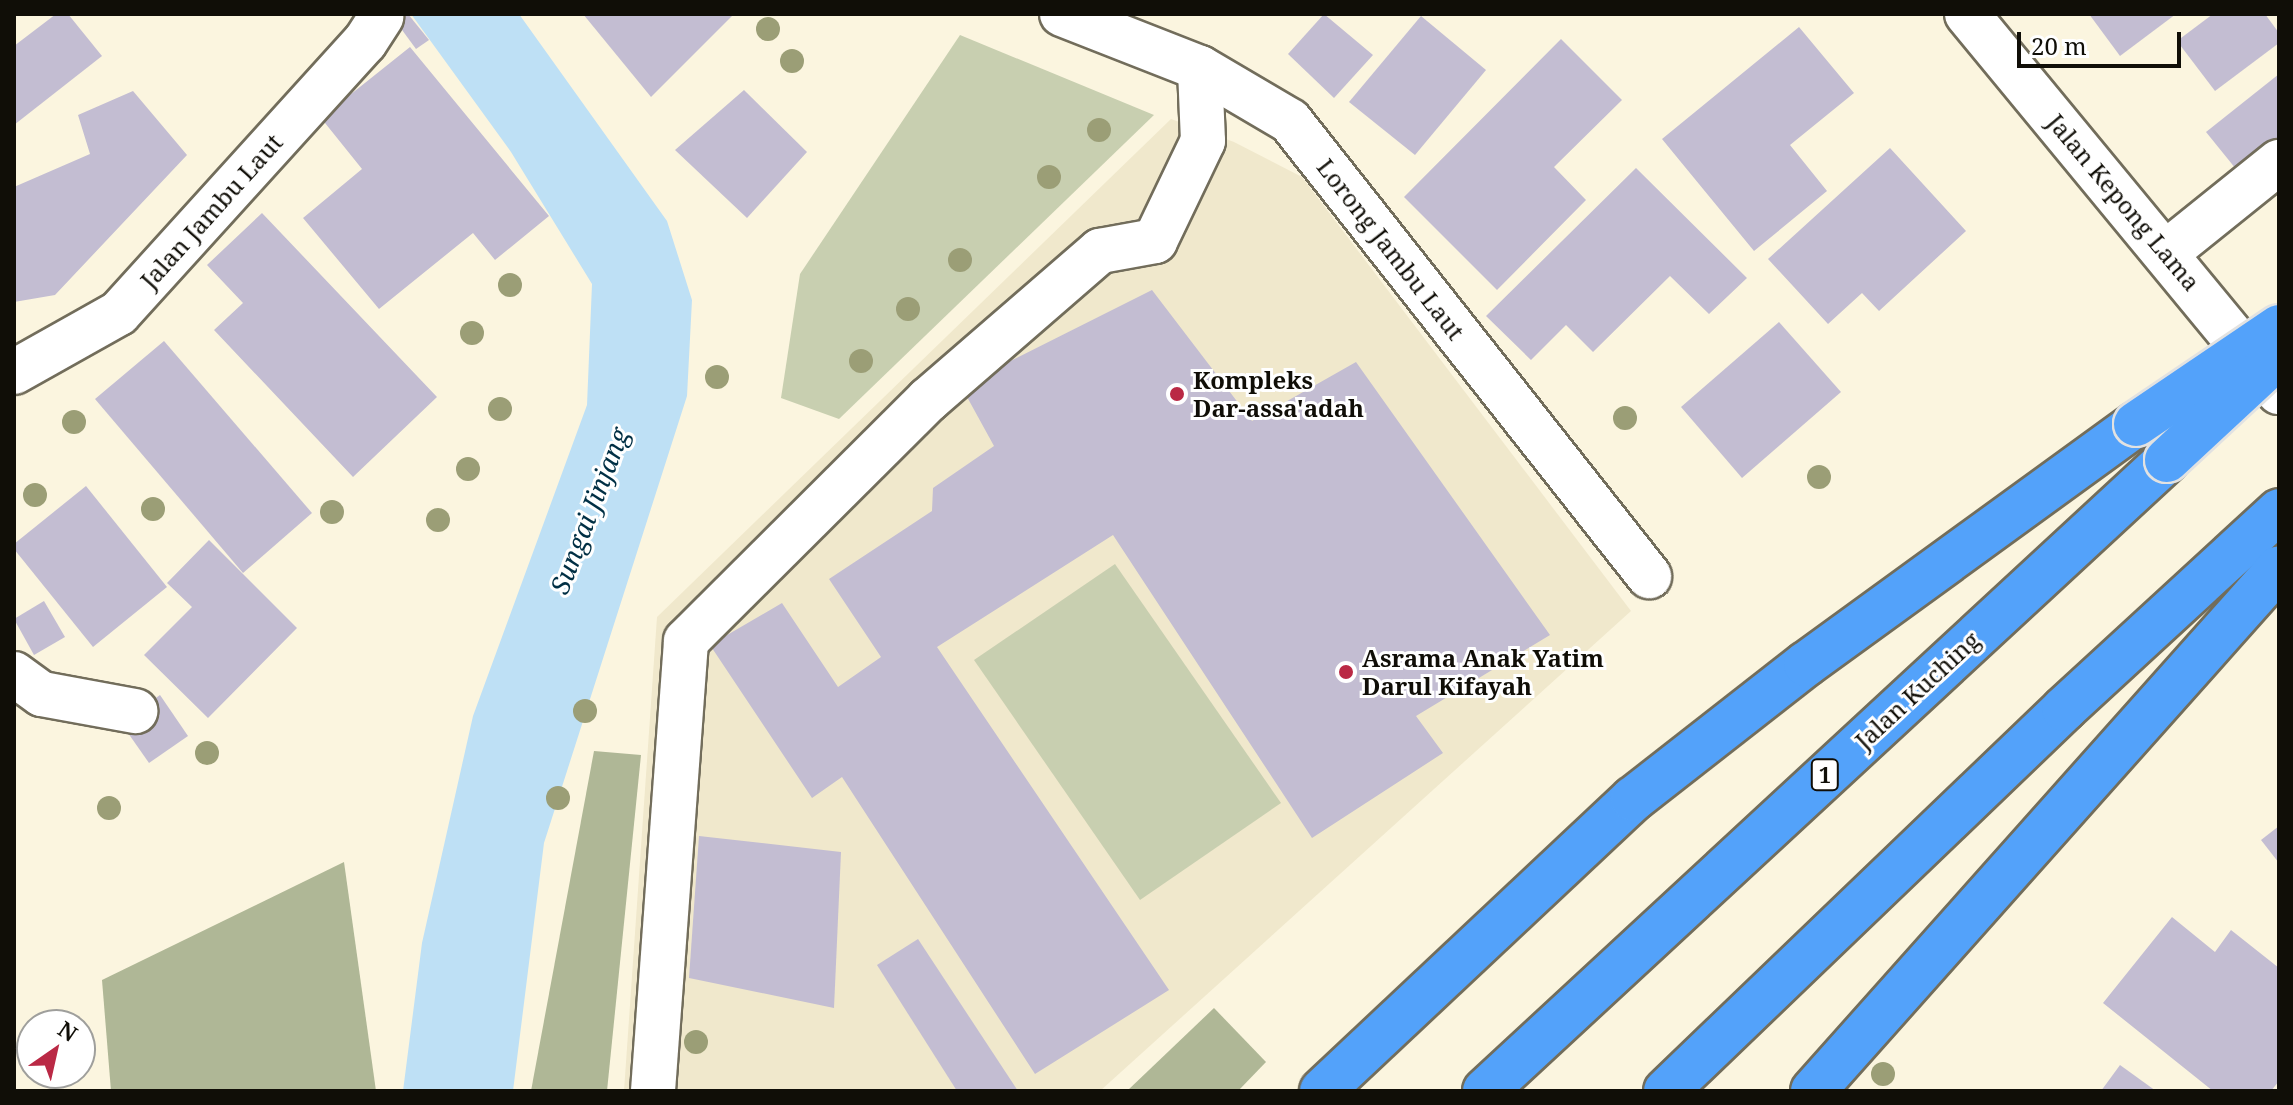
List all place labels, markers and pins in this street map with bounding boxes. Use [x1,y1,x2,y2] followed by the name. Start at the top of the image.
[1193,366,1364,422] place label: Kompleks Dar-assa'adah
[1168,385,1186,403] marker: Kompleks Dar-assa'adah
[1362,644,1604,700] place label: Asrama Anak Yatim Darul Kifayah
[1337,663,1355,681] marker: Asrama Anak Yatim Darul Kifayah

